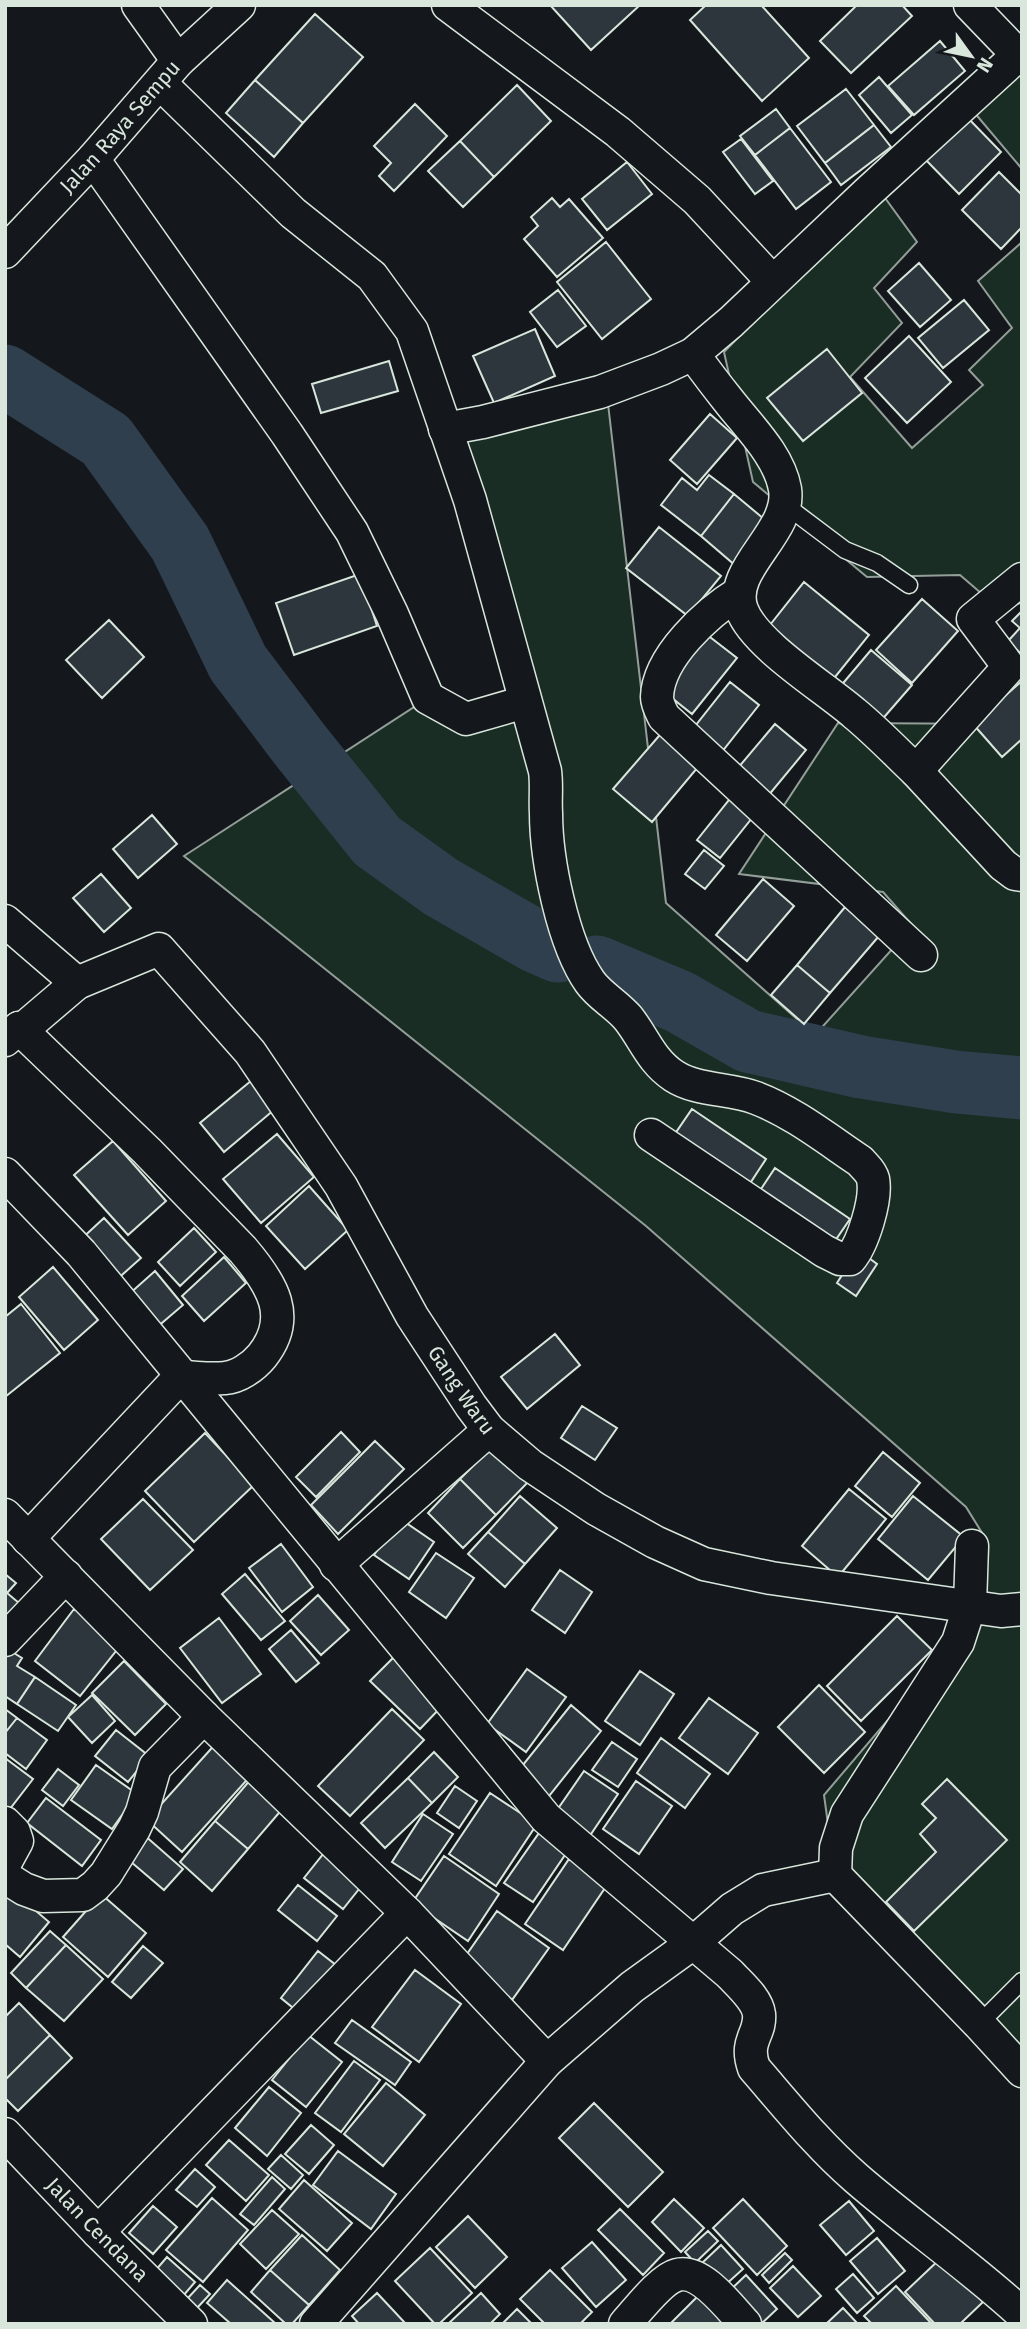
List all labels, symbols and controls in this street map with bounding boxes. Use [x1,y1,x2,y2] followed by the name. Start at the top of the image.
[936,21,1006,91] north arrow
[972,53,998,77] text: N
[54,55,186,199] street label: Jalan Raya Sempu
[422,1341,501,1440] street label: Gang Waru
[40,2172,154,2288] street label: Jalan Cendana

